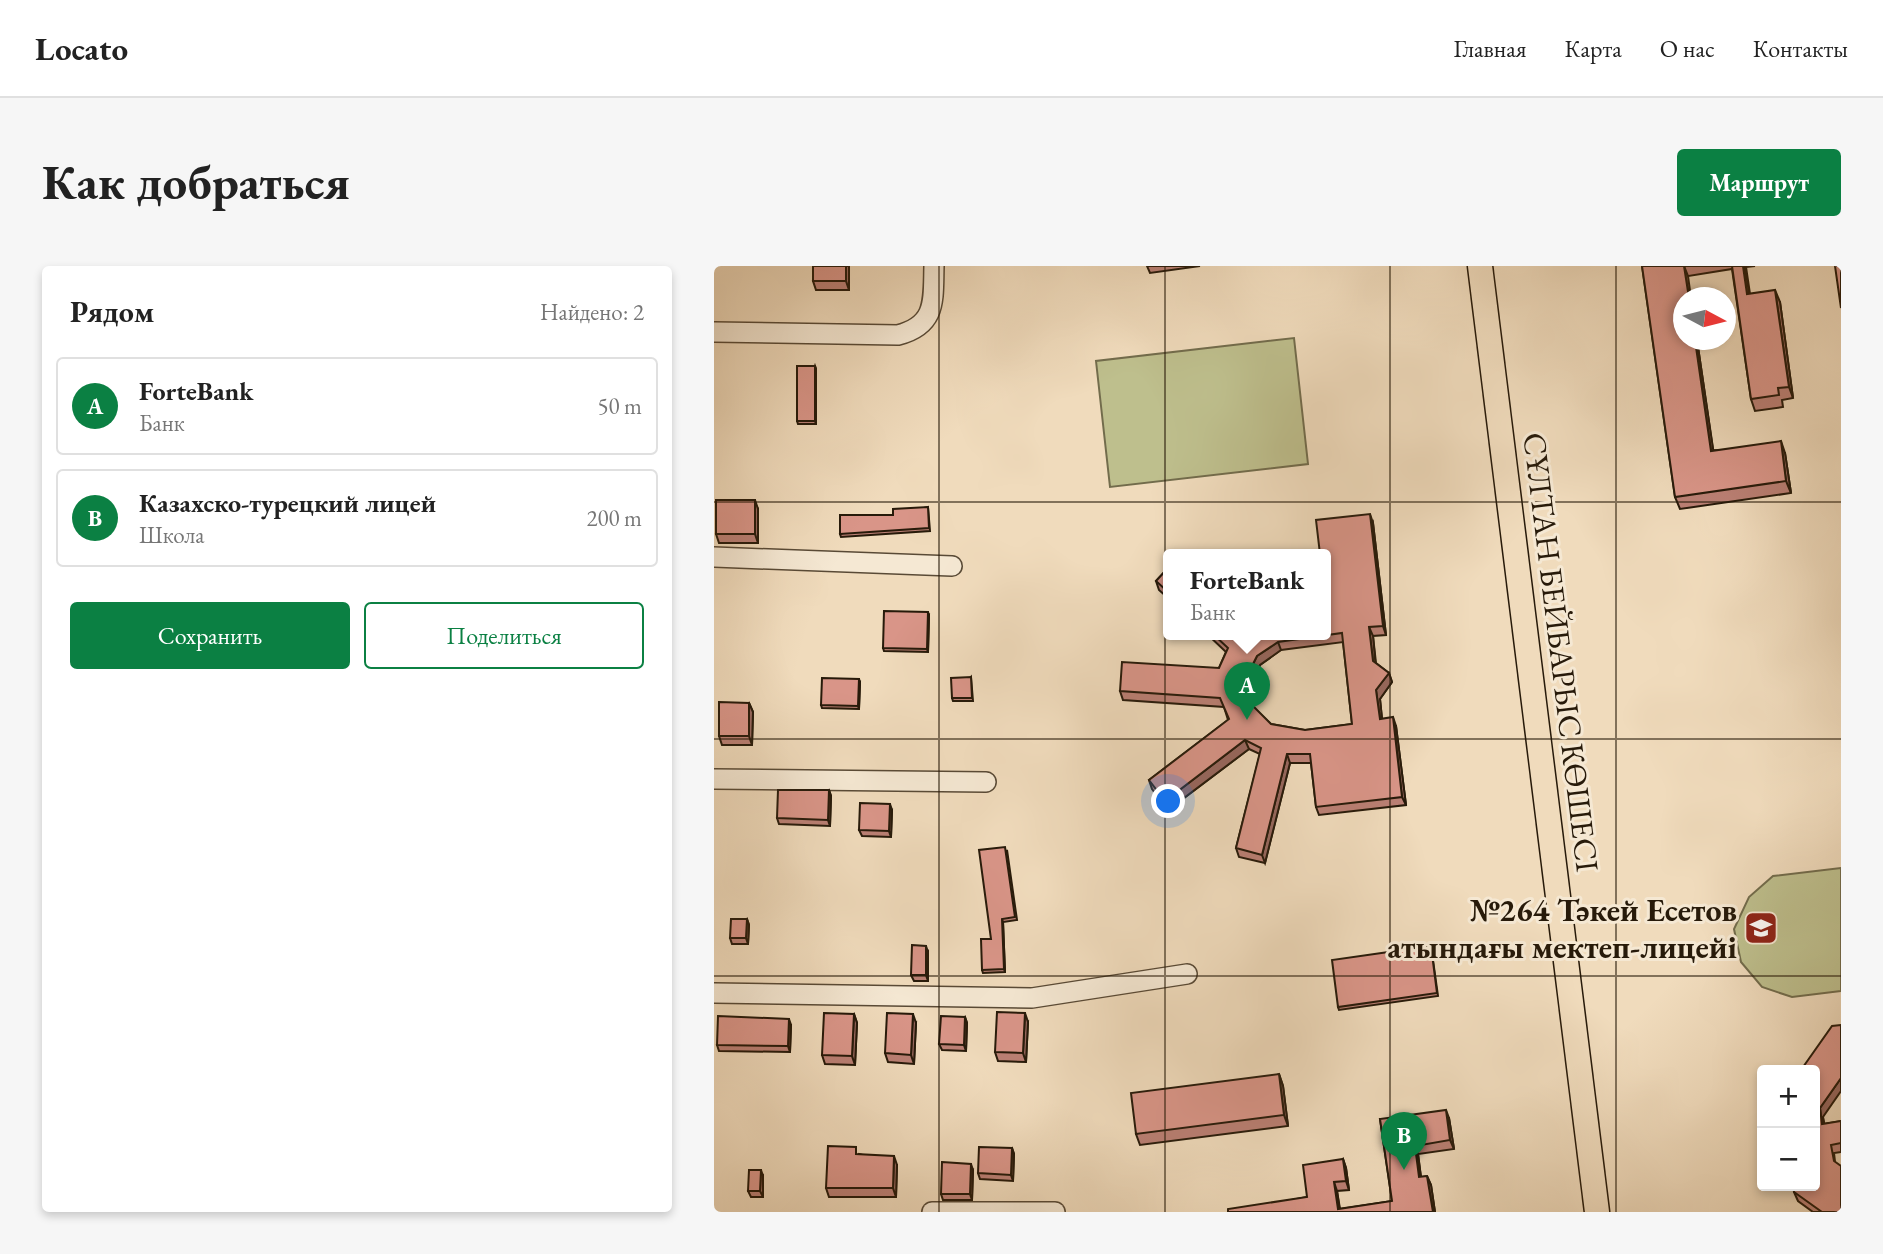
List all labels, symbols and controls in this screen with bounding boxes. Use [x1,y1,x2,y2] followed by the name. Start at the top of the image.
[35,27,128,70] text: Locato
[1453,33,1527,64] text: Главная
[1565,33,1622,64] text: Карта
[1660,33,1715,64] text: О нас
[1753,33,1848,64] text: Контакты
[1677,149,1841,216] button: Маршрут
[42,150,350,214] text: Как добраться
[1673,287,1736,350] north arrow
[70,292,154,331] text: Рядом
[540,297,644,327] text: Найдено: 2
[139,374,253,408] text: ForteBank
[87,391,103,421] text: A
[597,391,642,421] text: 50 m
[139,408,185,438] text: Банк
[1513,430,1609,874] street label: СҰЛТАН БЕЙБАРЫС КӨШЕСІ
[139,486,436,520] text: Казахско-турецкий лицей
[88,503,102,533] text: B
[586,503,642,533] text: 200 m
[139,520,204,550] text: Школа
[1163,549,1331,640] popup
[1190,563,1304,597] text: ForteBank
[1190,597,1235,627] text: Банк
[70,602,350,669] button: Сохранить
[364,602,644,669] button: Поделиться
[1224,662,1270,720] pin: A
[1151,784,1185,818] your location
[1387,889,1738,968] place label: №264 Тәкей Есетов атындағы мектеп-лицейі
[1742,909,1780,947] school or university icon: №264 Тәкей Есетов атындағы мектеп-лицейі
[1757,1065,1820,1191] map controls
[1757,1065,1820,1128] button: +
[1381,1112,1427,1170] pin: B
[1757,1128,1820,1191] button: −

